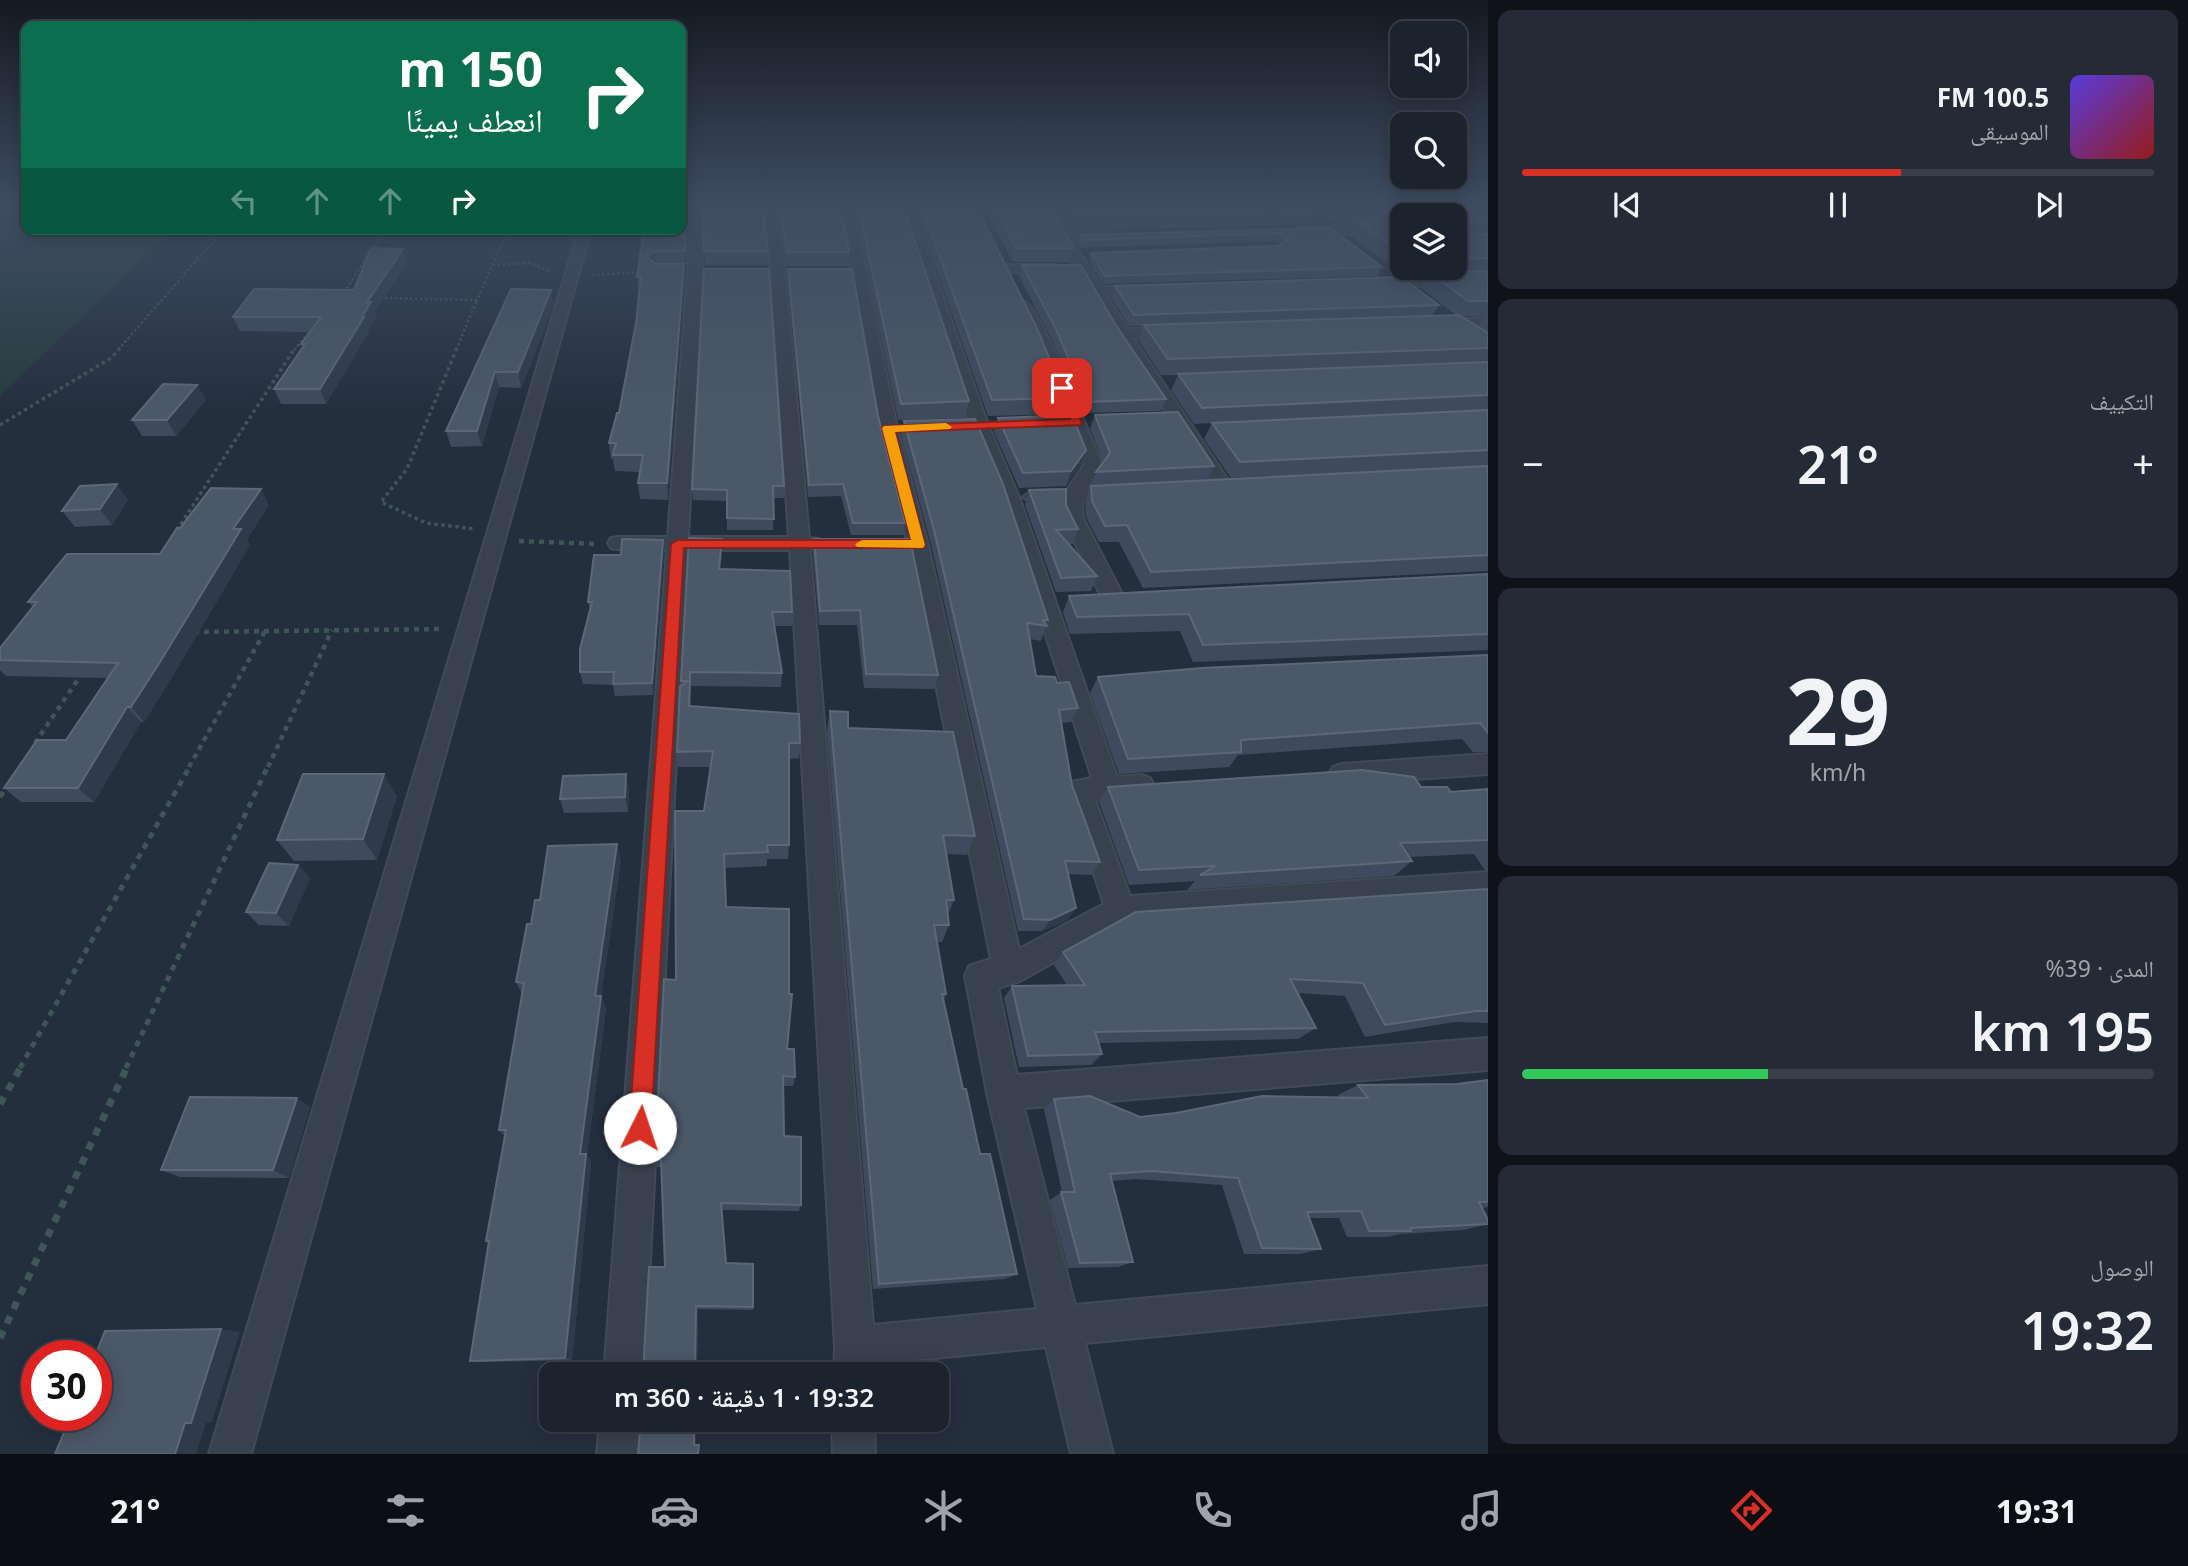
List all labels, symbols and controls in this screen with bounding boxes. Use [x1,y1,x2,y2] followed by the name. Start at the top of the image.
[1390,21,1467,280] map controls
[1390,21,1467,98] button: sound
[398,35,543,101] text: 150 m
[567,49,658,140] icon: right
[1937,79,2049,115] text: 100.5 FM
[406,98,543,141] text: انعطف يمينًا
[1390,112,1467,189] button: search
[1970,115,2049,147] text: الموسيقى
[225,182,263,220] icon: left
[298,182,336,220] icon: ahead
[371,182,409,220] icon: ahead
[444,182,482,220] icon: right
[1608,186,1646,224] icon: previous
[1819,186,1857,224] icon: pause
[2030,186,2068,224] icon: next
[1390,203,1467,280] button: layers
[1032,358,1092,418] pin
[1043,369,1081,407] icon: arrive
[2089,385,2154,417] text: التكييف
[1797,428,1879,499] text: 21°
[1522,437,1544,489] text: −
[2132,437,2154,489] text: +
[1786,648,1890,772] text: 29
[1810,756,1866,788] text: km/h
[2045,952,2154,984] text: المدى · 39%
[1971,995,2154,1066] text: 195 km
[603,1091,677,1165] position arrow
[2090,1251,2154,1283] text: الوصول
[2021,1294,2154,1365] text: 19:32
[21,1340,112,1431] speed limit sign: 30
[614,1379,874,1415] text: 19:32 · 1 دقيقة · 360 m
[381,1486,430,1535] icon: filters
[650,1486,699,1535] icon: car
[919,1486,968,1535] icon: climate
[1188,1486,1237,1535] icon: phone
[1457,1486,1506,1535] icon: music
[1727,1486,1776,1535] icon: directions
[110,1489,160,1532] text: 21°
[1996,1489,2078,1532] text: 19:31

